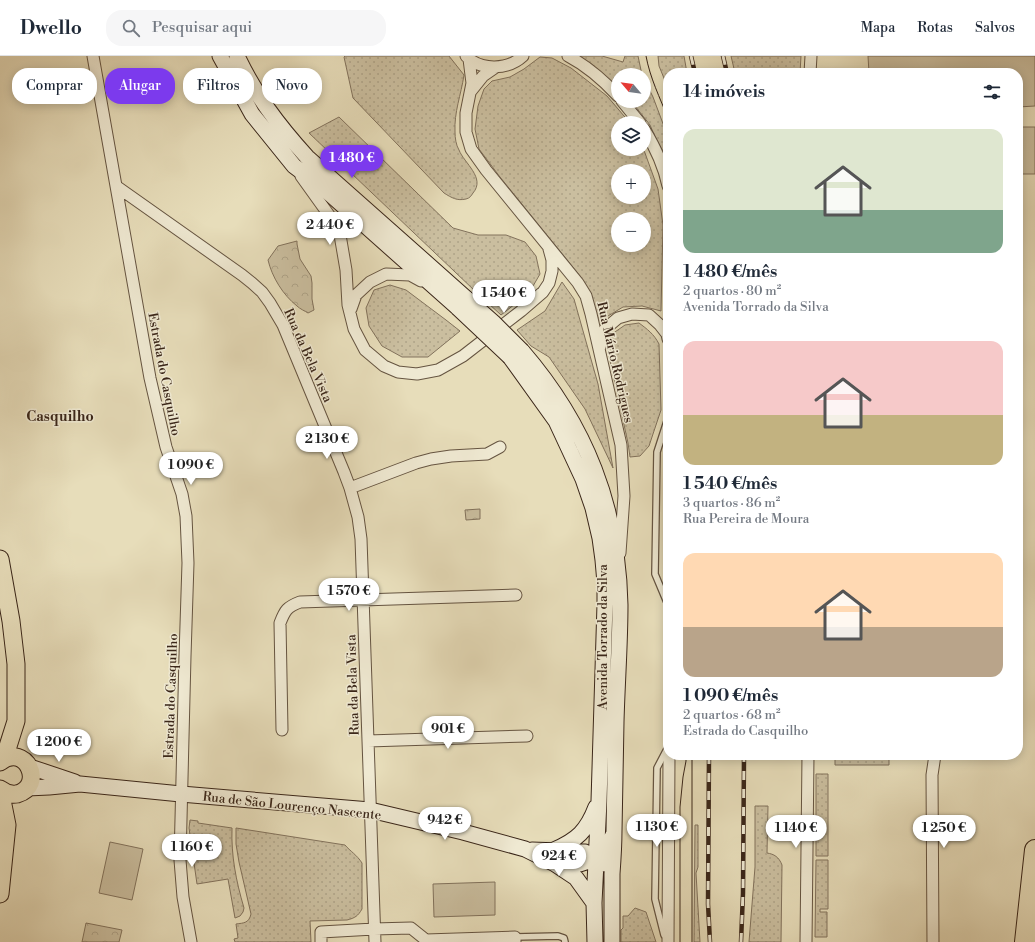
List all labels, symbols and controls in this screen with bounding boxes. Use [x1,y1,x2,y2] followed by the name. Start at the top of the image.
[106,10,386,46] search box
[20,16,82,40] text: Dwello
[120,17,142,39] icon: search
[152,18,252,37] text: Pesquisar aqui
[861,19,895,37] text: Mapa
[917,19,953,37] text: Rotas
[975,19,1015,37] text: Salvos
[12,68,97,104] chip: Comprar
[105,68,175,104] chip: Alugar
[183,68,254,104] chip: Filtros
[262,68,322,104] chip: Novo
[611,68,651,108] north arrow
[611,68,651,252] map controls
[683,81,765,103] text: 14 imóveis
[981,81,1003,103] icon: filters
[611,116,651,156] button: layers
[315,145,389,179] pin: 1 480 €
[329,150,375,166] text: 1 480 €
[807,155,879,227] icon: home
[611,164,651,204] button: +
[293,212,367,246] pin: 2 440 €
[611,212,651,252] button: −
[306,217,354,233] text: 2 440 €
[683,261,777,283] text: 1 480 €/mês
[467,280,541,314] pin: 1 540 €
[683,283,781,299] text: 2 quartos · 80 m²
[481,285,527,301] text: 1 540 €
[683,299,829,315] text: Avenida Torrado da Silva
[593,300,637,425] street label: Rua Mário Rodrigues
[280,306,336,405] street label: Rua da Bela Vista
[144,311,184,437] street label: Estrada do Casquilho
[807,367,879,439] icon: home
[26,408,94,426] district label: Casquilho
[290,426,364,460] pin: 2 130 €
[305,431,349,447] text: 2 130 €
[154,452,228,486] pin: 1 090 €
[168,457,214,473] text: 1 090 €
[683,473,777,495] text: 1 540 €/mês
[683,495,780,511] text: 3 quartos · 86 m²
[683,511,809,527] text: Rua Pereira de Moura
[595,564,611,711] street label: Avenida Torrado da Silva
[312,578,386,612] pin: 1 570 €
[807,579,879,651] icon: home
[327,583,371,599] text: 1 570 €
[161,633,181,759] street label: Estrada do Casquilho
[343,634,363,736] street label: Rua da Bela Vista
[683,685,778,707] text: 1 090 €/mês
[683,707,781,723] text: 2 quartos · 68 m²
[420,716,476,750] pin: 901 €
[431,721,465,737] text: 901 €
[683,723,808,739] text: Estrada do Casquilho
[22,729,96,763] pin: 1 200 €
[36,734,82,750] text: 1 200 €
[202,789,383,823] street label: Rua de São Lourenço Nascente
[417,807,473,841] pin: 942 €
[427,812,463,828] text: 942 €
[620,814,694,848] pin: 1 130 €
[759,815,833,849] pin: 1 140 €
[907,815,981,849] pin: 1 250 €
[636,819,678,835] text: 1 130 €
[775,820,817,836] text: 1 140 €
[922,820,966,836] text: 1 250 €
[155,834,229,868] pin: 1 160 €
[171,839,213,855] text: 1 160 €
[531,843,587,877] pin: 924 €
[541,848,577,864] text: 924 €

